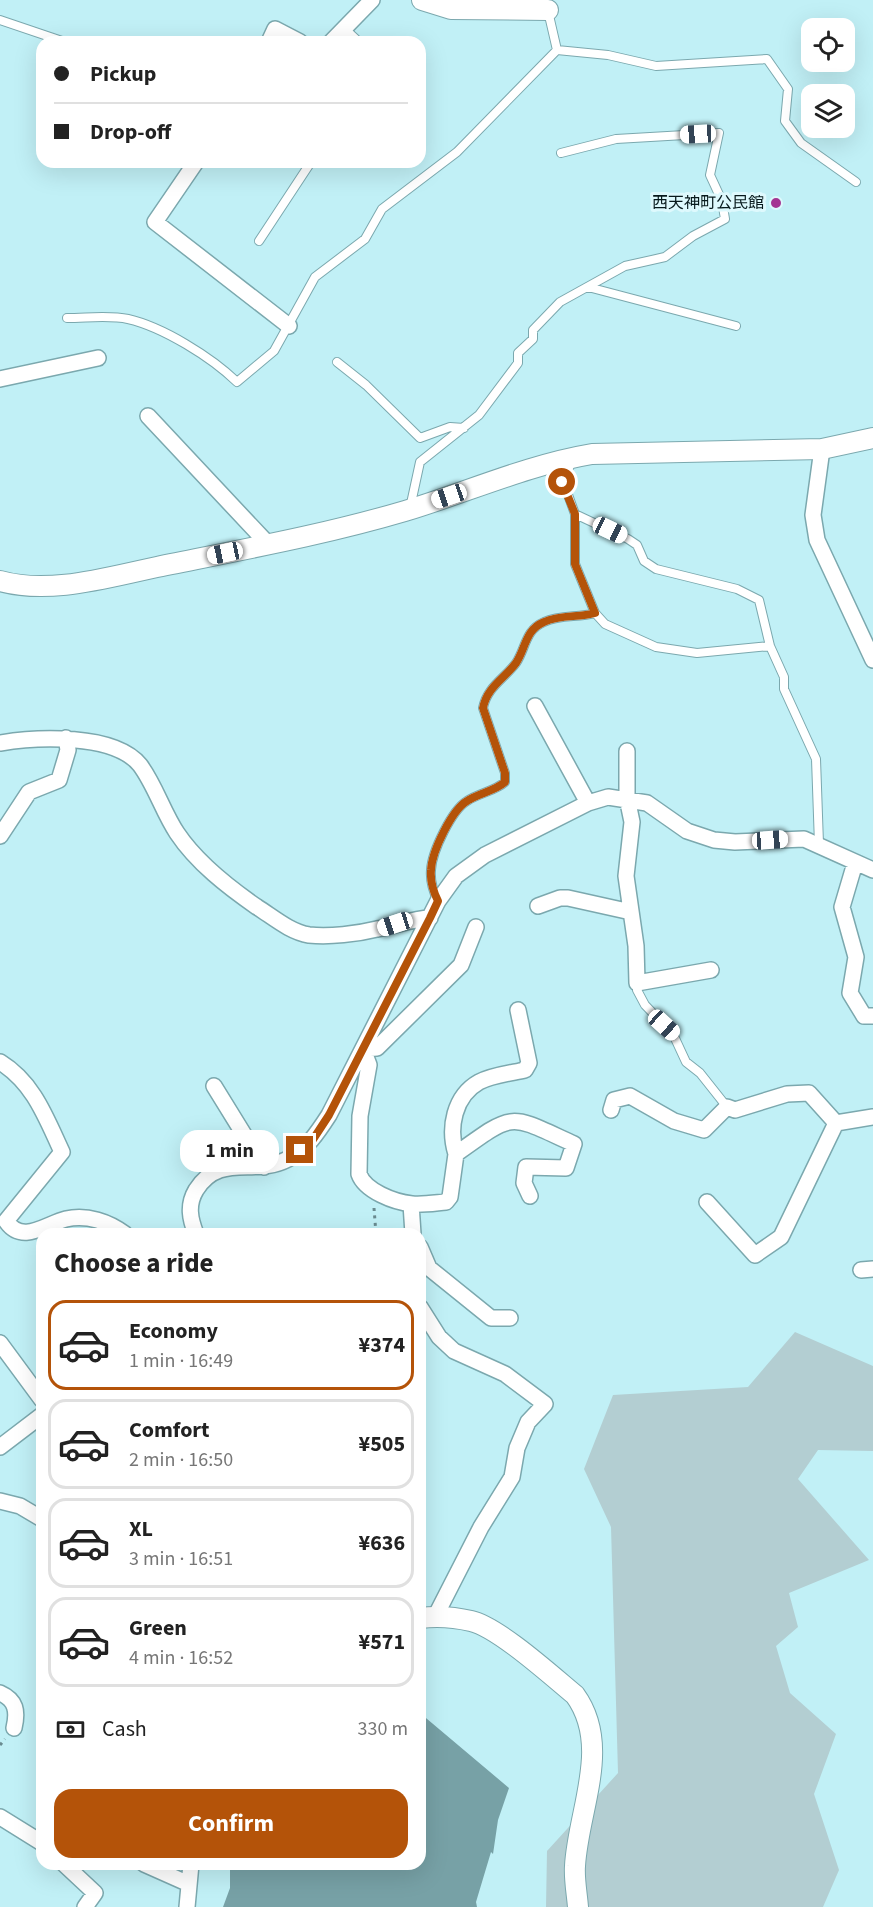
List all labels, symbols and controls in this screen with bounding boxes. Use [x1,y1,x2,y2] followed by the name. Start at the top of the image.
[801,18,855,138] map controls
[801,18,855,72] button: locate
[90,58,156,90] text: Pickup
[801,84,855,138] button: layers
[90,116,171,148] text: Drop-off
[680,124,716,144] car
[652,192,764,214] place label: 西天神町公民館
[769,196,783,210] marker: 西天神町公民館
[548,468,575,495] route start
[429,482,469,510] car
[590,514,630,546] car
[206,540,244,566] car
[751,830,789,850] car
[375,910,415,938] car
[645,1006,683,1044] car
[180,1129,279,1171] callout: 1 min
[286,1136,313,1163] route end
[205,1137,254,1165] text: 1 min
[54,1244,214,1283] text: Choose a ride
[129,1315,218,1347] text: Economy
[57,1318,111,1372] icon: car
[359,1329,405,1361] text: ¥374
[129,1347,233,1375] text: 1 min · 16:49
[129,1414,210,1446] text: Comfort
[57,1417,111,1471] icon: car
[359,1428,405,1460] text: ¥505
[129,1446,233,1474] text: 2 min · 16:50
[129,1513,153,1545] text: XL
[57,1516,111,1570] icon: car
[359,1527,405,1559] text: ¥636
[129,1545,233,1573] text: 3 min · 16:51
[129,1612,187,1644] text: Green
[57,1615,111,1669] icon: car
[359,1626,405,1658] text: ¥571
[129,1644,233,1672] text: 4 min · 16:52
[54,1713,87,1746] icon: cash
[102,1713,147,1745] text: Cash
[358,1715,408,1743] text: 330 m
[54,1789,408,1858] button: Confirm

